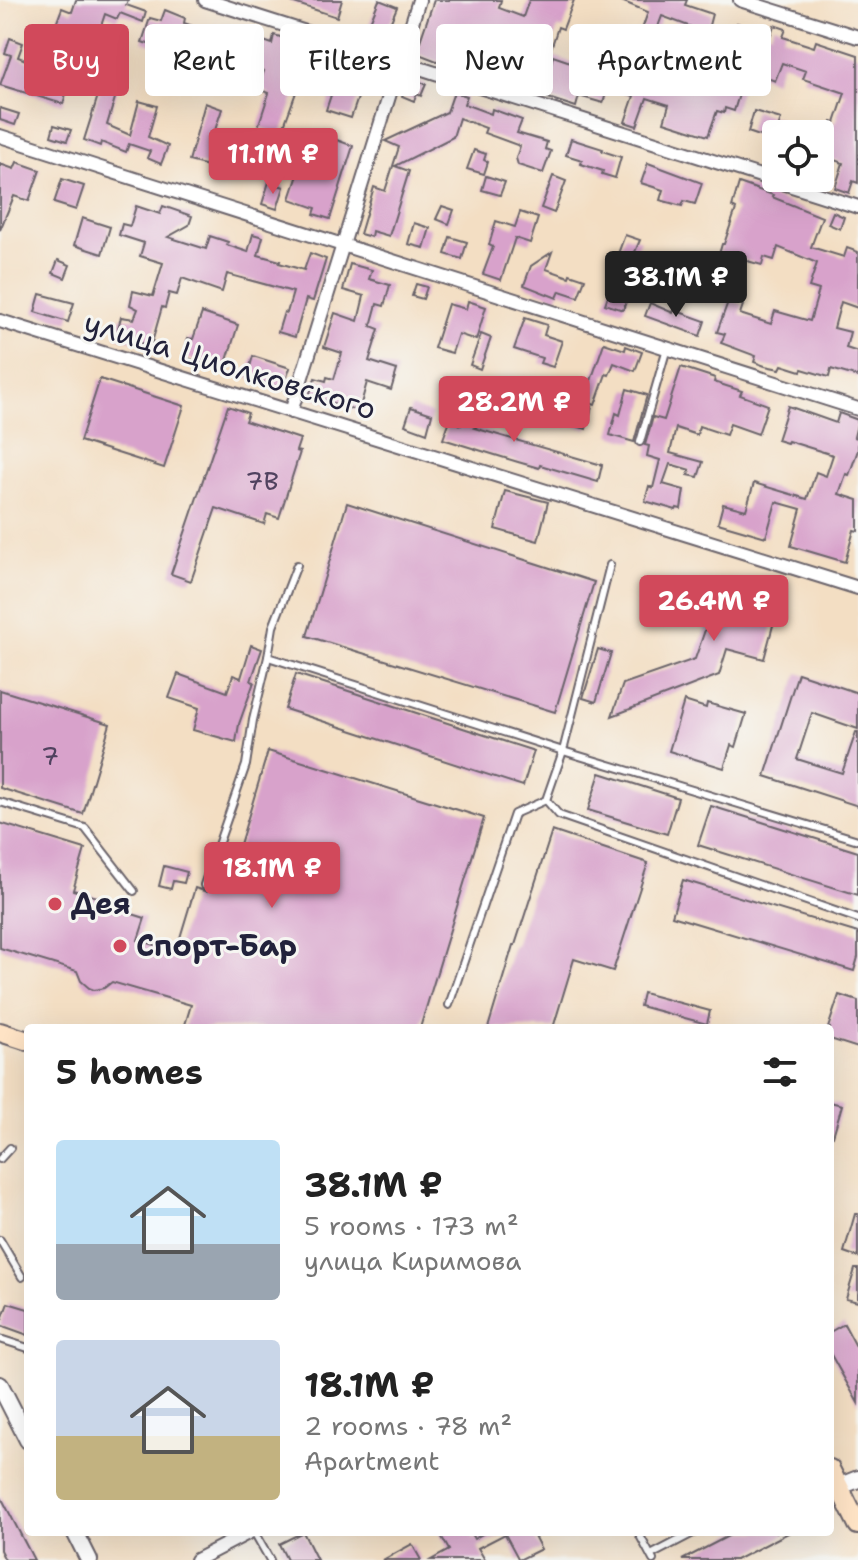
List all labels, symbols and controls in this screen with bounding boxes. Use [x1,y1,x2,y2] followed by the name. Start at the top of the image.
[24,24,129,96] chip: Buy
[145,24,264,96] chip: Rent
[280,24,420,96] chip: Filters
[436,24,553,96] chip: New
[569,24,771,96] chip: Apartment
[762,120,834,192] map controls
[762,120,834,192] button: locate
[199,128,347,196] pin: 11.1M ₽
[227,136,319,171] text: 11.1M ₽
[602,251,750,319] pin: 38.1M ₽
[623,259,729,294] text: 38.1M ₽
[79,302,381,429] street label: улица Циолковского
[440,376,588,444] pin: 28.2M ₽
[457,384,571,419] text: 28.2M ₽
[245,463,279,498] house number: 7В
[640,575,788,643] pin: 26.4M ₽
[657,583,771,618] text: 26.4M ₽
[41,738,59,773] house number: 7
[198,842,346,910] pin: 18.1M ₽
[222,850,322,885] text: 18.1M ₽
[71,883,131,924] place label: Дея
[46,895,64,913] marker: Дея
[136,925,297,966] place label: Спорт-Бар
[111,937,129,955] marker: Спорт-Бар
[56,1049,203,1095] text: 5 homes
[758,1050,802,1094] icon: filters
[304,1162,443,1208] text: 38.1M ₽
[120,1172,216,1268] icon: home
[304,1208,519,1243] text: 5 rooms · 173 m²
[304,1243,522,1278] text: улица Киримова
[304,1362,435,1408] text: 18.1M ₽
[120,1372,216,1468] icon: home
[304,1408,512,1443] text: 2 rooms · 78 m²
[304,1443,440,1478] text: Apartment

